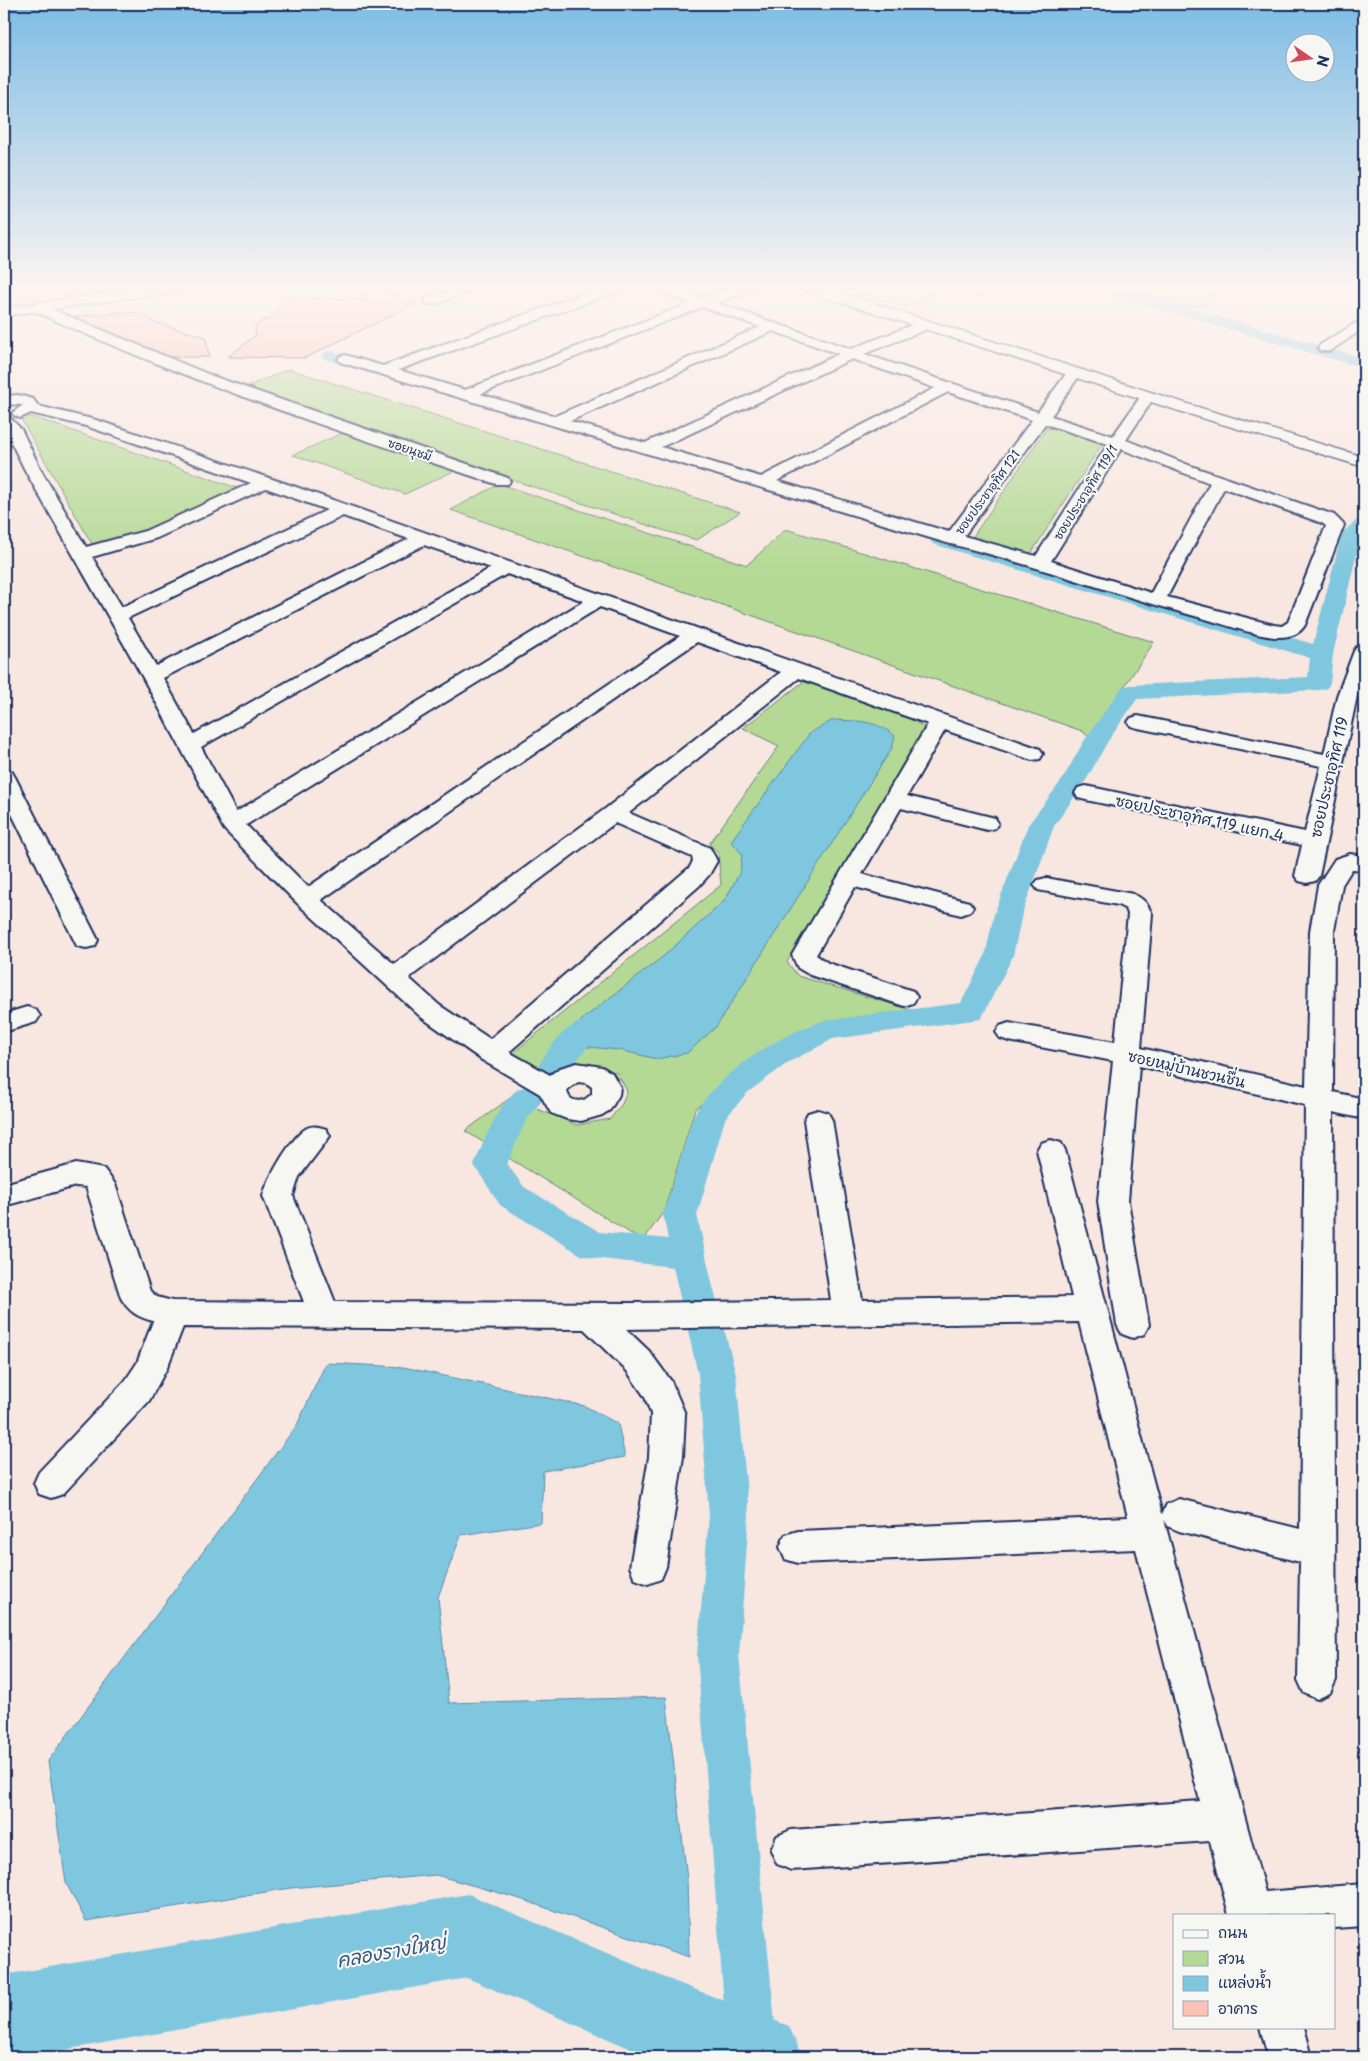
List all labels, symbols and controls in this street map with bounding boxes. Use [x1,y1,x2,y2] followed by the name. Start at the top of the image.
[1286,32,1336,82] north arrow
[1312,53,1335,69] text: N
[385,433,435,466] street label: ซอยนุชมี
[1048,441,1122,544] street label: ซอยประชาอุทิศ 119/1
[950,446,1025,538] street label: ซอยประชาอุทิศ 121
[1303,714,1354,840] street label: ซอยประชาอุทิศ 119
[1113,788,1287,847] street label: ซอยประชาอุทิศ 119 แยก 4
[1125,1042,1249,1094] street label: ซอยหมู่บ้านชวนชื่น
[1173,1914,1336,2028] legend
[1218,1920,1247,1943] text: ถนน
[334,1926,452,1973] water label: คลองรางใหญ่
[1218,1946,1245,1969] text: สวน
[1218,1969,1272,1993] text: แหล่งน้ำ
[1218,1996,1258,2019] text: อาคาร

